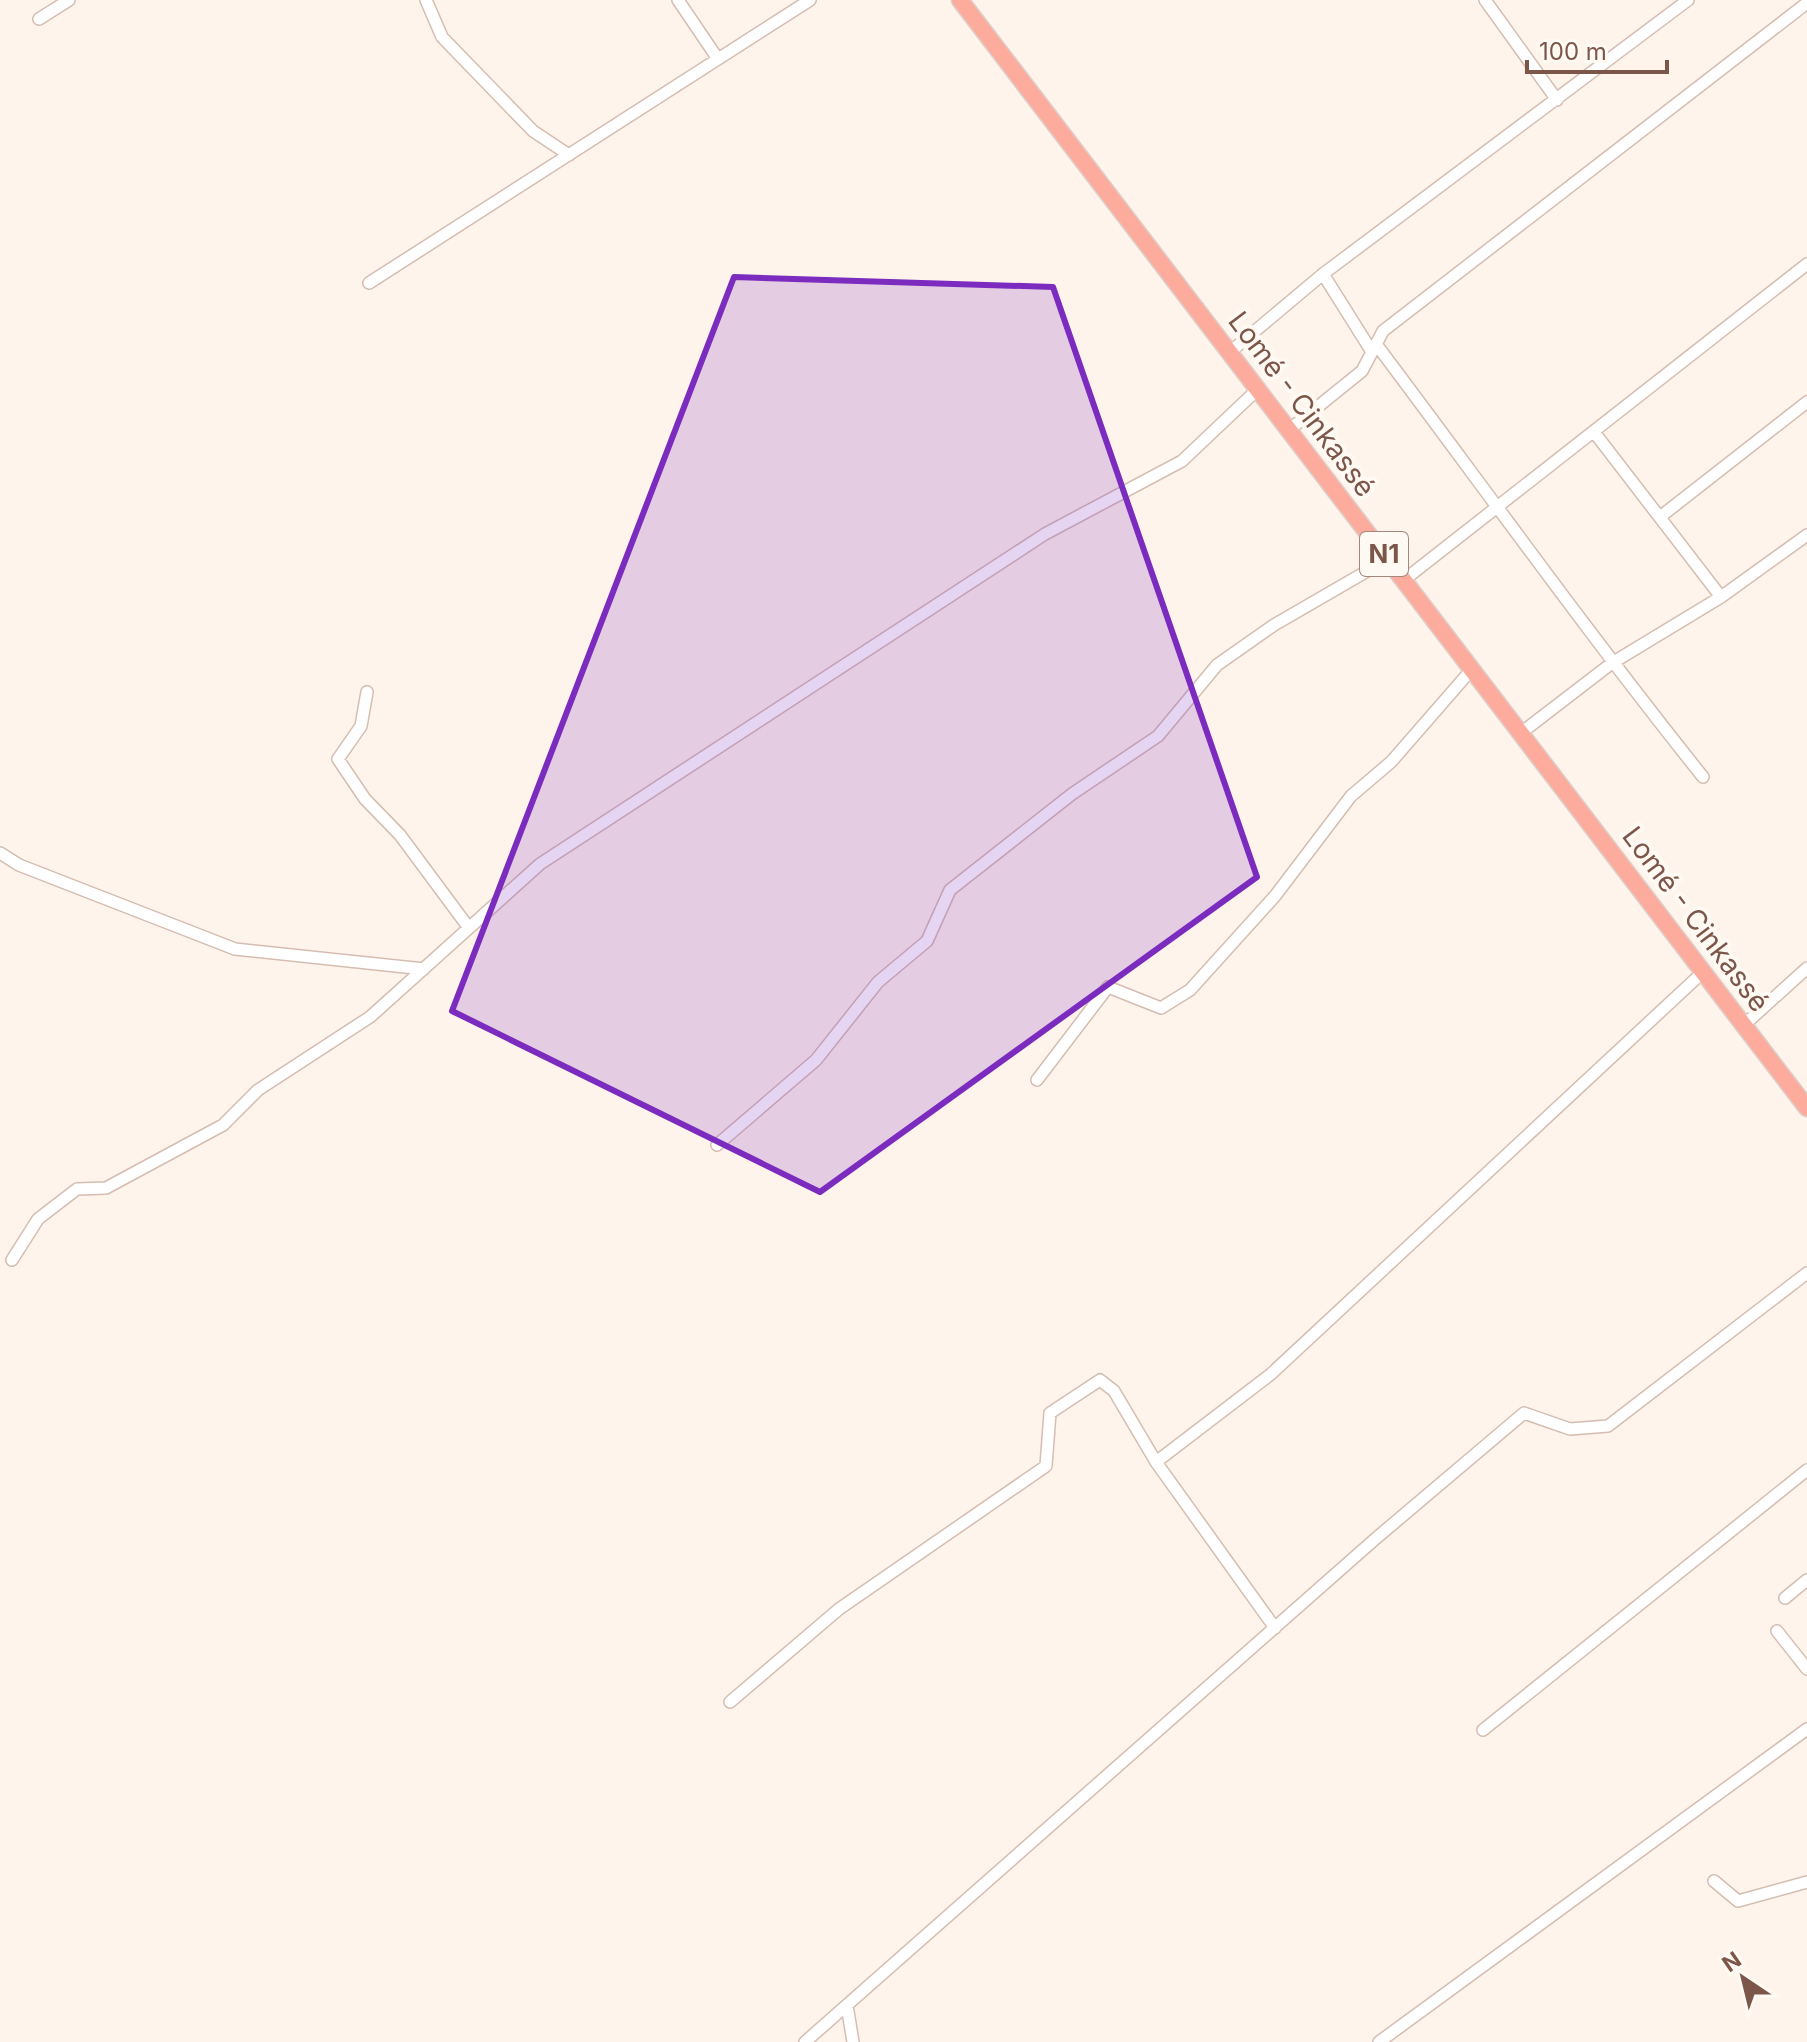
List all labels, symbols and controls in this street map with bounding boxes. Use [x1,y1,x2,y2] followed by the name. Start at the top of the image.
[1527,24,1667,74] scale bar
[1539,37,1607,66] text: 100 m
[1221,305,1383,503] street label: Lomé - Cinkassé
[1360,532,1408,576] road number: N1
[1615,820,1777,1018] street label: Lomé - Cinkassé
[1703,1938,1783,2018] north arrow
[1717,1946,1746,1977] text: N

